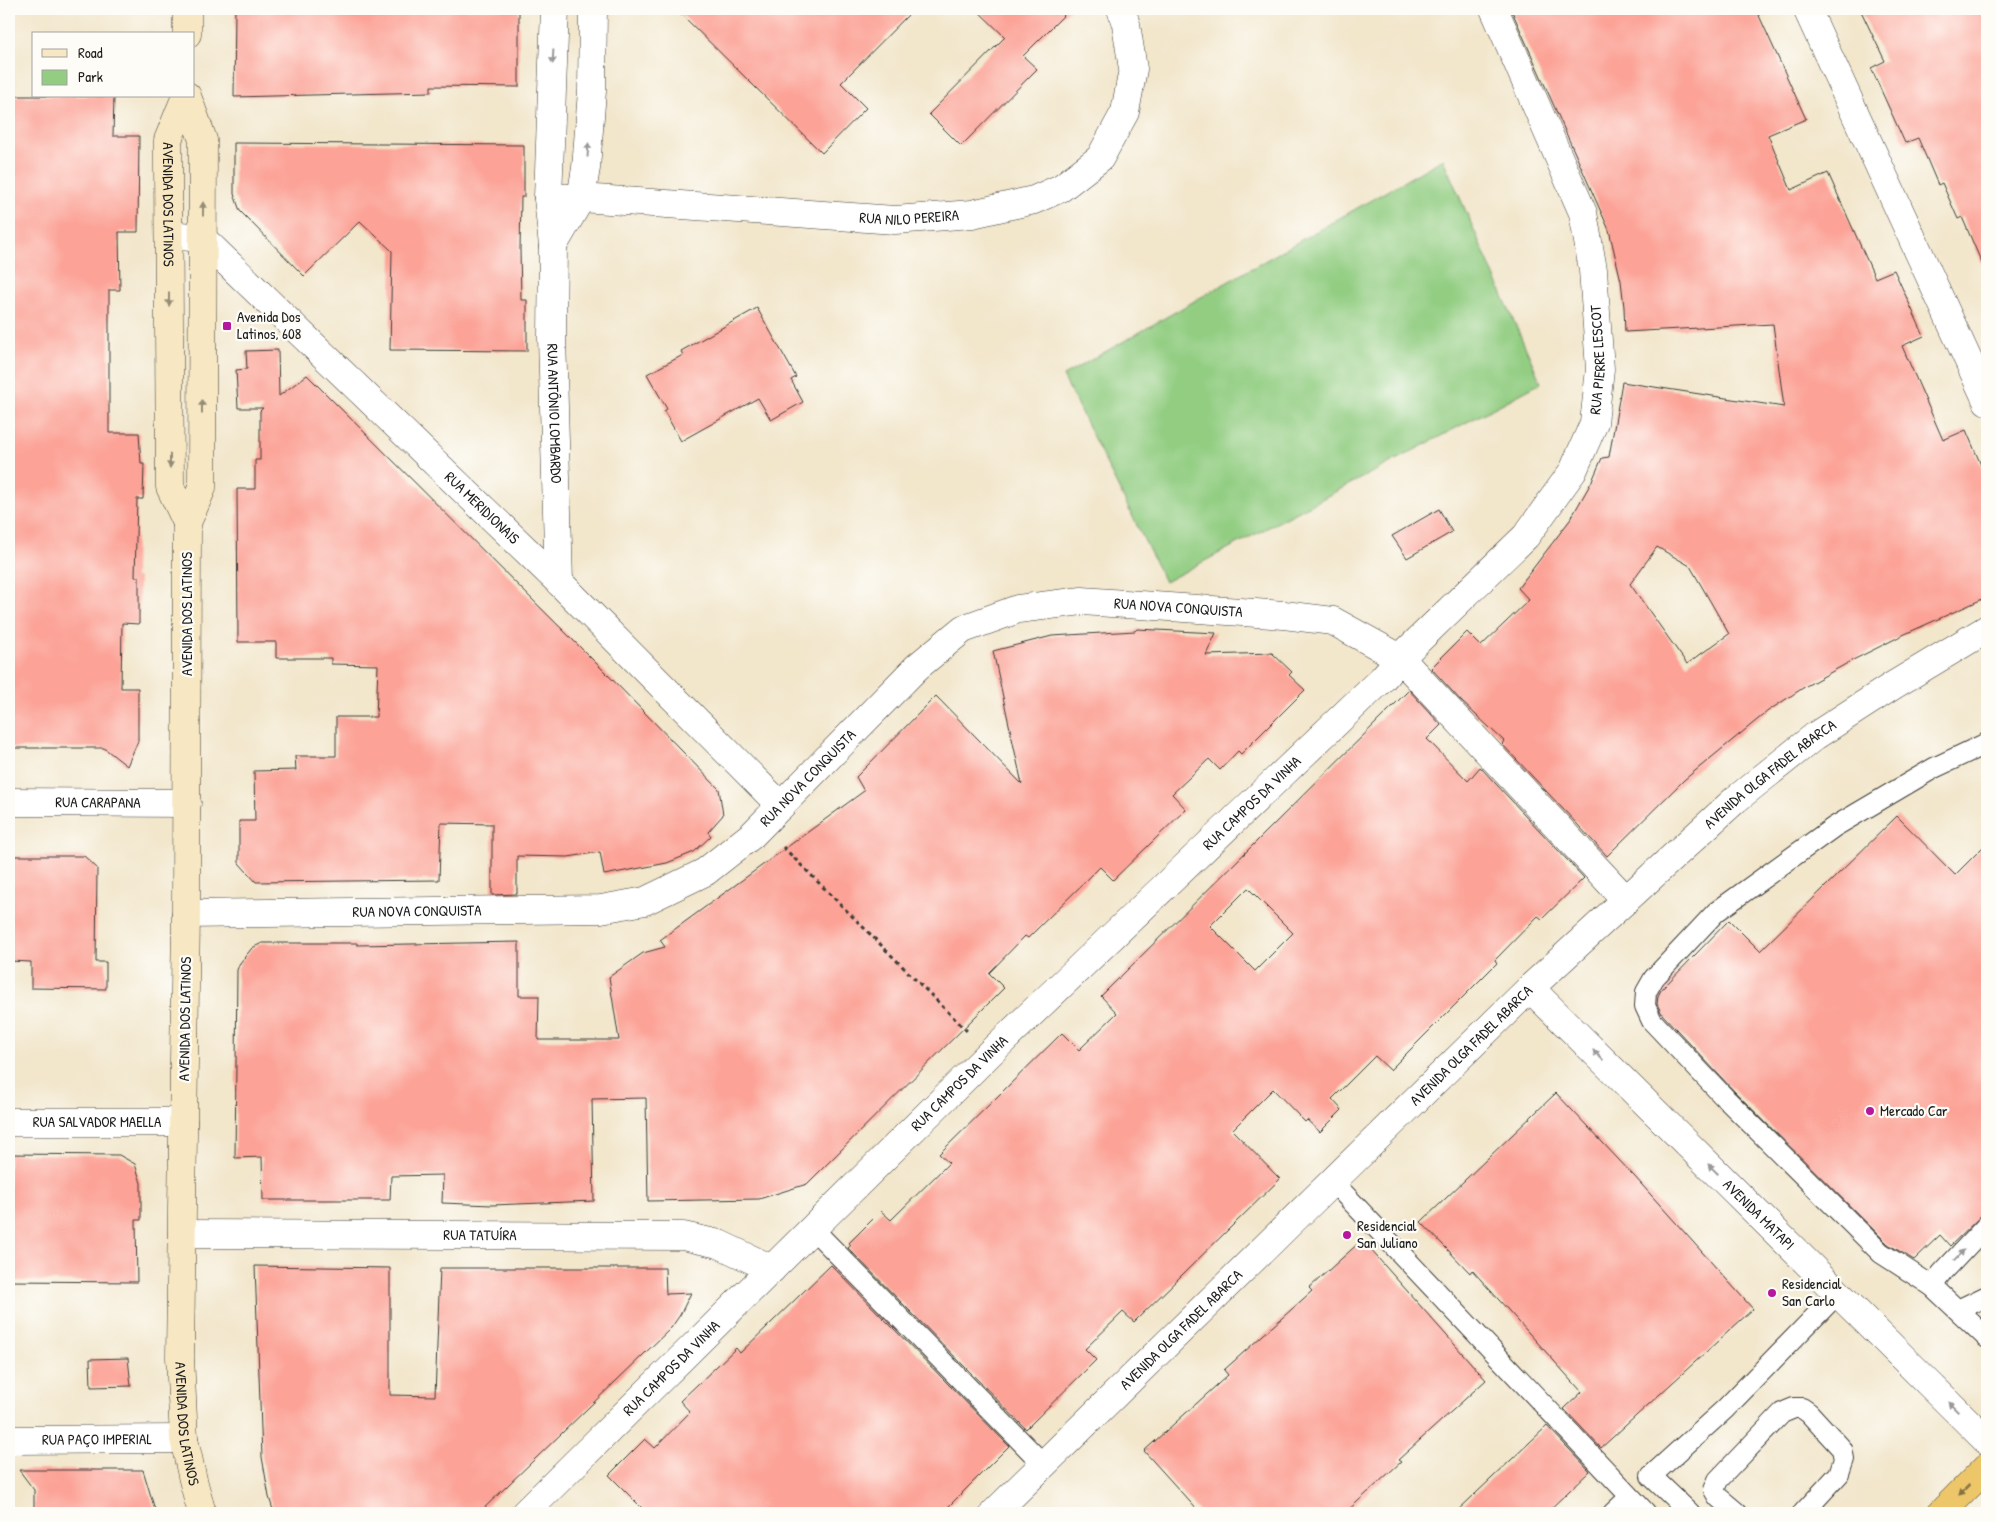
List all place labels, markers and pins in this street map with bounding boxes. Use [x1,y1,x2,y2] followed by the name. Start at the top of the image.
[237,306,301,344] place label: Avenida Dos Latinos, 608
[221,320,233,332] marker: Avenida Dos Latinos, 608
[1880,1100,1948,1121] place label: Mercado Car
[1864,1105,1876,1117] marker: Mercado Car
[1357,1215,1418,1253] place label: Residencial San Juliano
[1341,1229,1353,1241] marker: Residencial San Juliano
[1782,1273,1842,1311] place label: Residencial San Carlo
[1766,1287,1778,1299] marker: Residencial San Carlo

